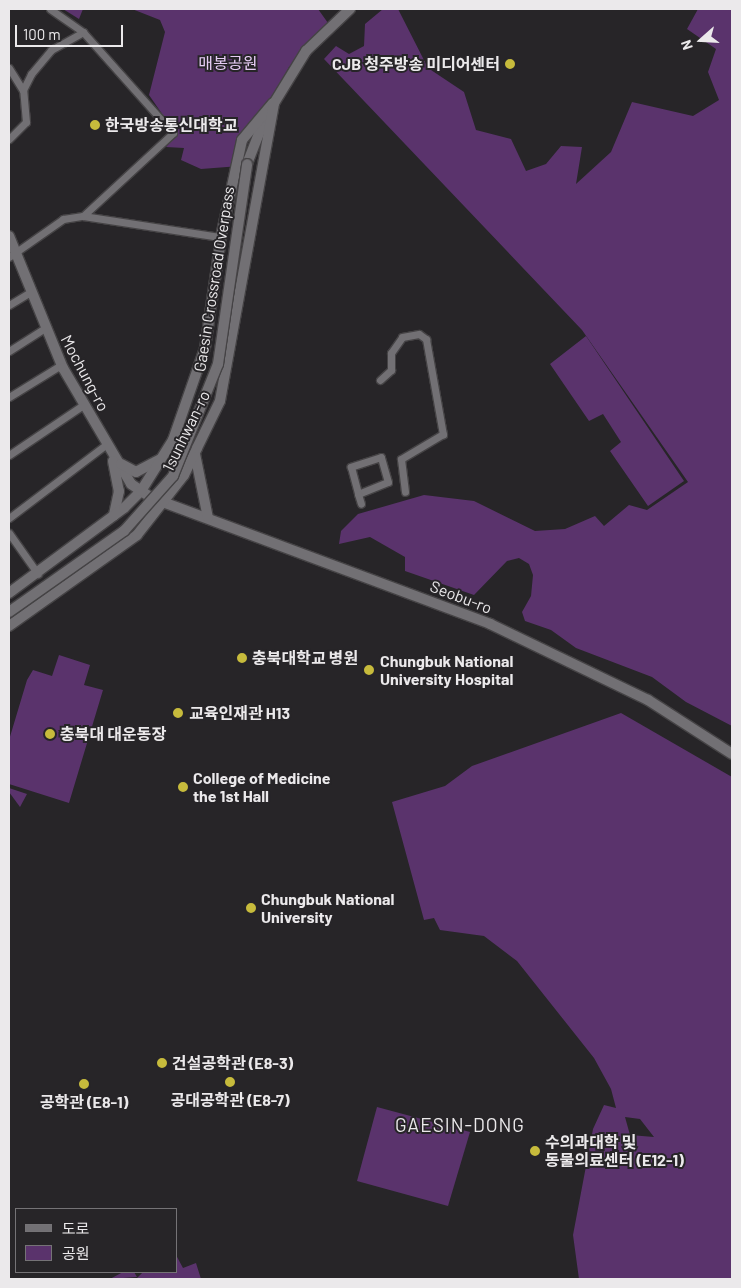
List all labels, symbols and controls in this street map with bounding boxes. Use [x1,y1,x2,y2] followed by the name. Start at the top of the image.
[18,15,125,47] scale bar
[676,15,726,65] north arrow
[23,25,61,43] text: 100 m
[677,38,696,52] text: N
[199,53,257,73] park label: 매봉공원
[332,54,500,74] place label: CJB 청주방송 미디어센터
[504,58,516,70] marker: CJB 청주방송 미디어센터
[105,115,237,135] place label: 한국방송통신대학교
[89,119,101,131] marker: 한국방송통신대학교
[190,185,238,373] street label: Gaesin Crossroad Overpass
[57,332,113,414] street label: Mochung-ro
[158,387,214,475] street label: 1sunhwan-ro
[427,576,495,618] street label: Seobu-ro
[252,648,358,668] place label: 충북대학교 병원
[380,651,513,689] place label: Chungbuk National University Hospital
[236,652,248,664] marker: 충북대학교 병원
[362,663,376,677] marker: Chungbuk National University Hospital
[189,703,290,723] place label: 교육인재관 H13
[171,706,185,720] marker: 교육인재관 H13
[60,724,166,744] place label: 충북대 대운동장
[44,728,56,740] marker: 충북대 대운동장
[193,768,331,806] place label: College of Medicine the 1st Hall
[177,781,189,793] marker: College of Medicine the 1st Hall
[261,889,394,927] place label: Chungbuk National University
[245,902,257,914] marker: Chungbuk National University
[172,1053,293,1073] place label: 건설공학관 (E8-3)
[156,1057,168,1069] marker: 건설공학관 (E8-3)
[224,1076,236,1088] marker: 공대공학관 (E8-7)
[78,1078,90,1090] marker: 공학관 (E8-1)
[170,1090,290,1110] place label: 공대공학관 (E8-7)
[40,1092,128,1112] place label: 공학관 (E8-1)
[394,1114,526,1136] district label: GAESIN-DONG
[545,1132,684,1170] place label: 수의과대학 및 동물의료센터 (E12-1)
[529,1145,541,1157] marker: 수의과대학 및 동물의료센터 (E12-1)
[15,1208,178,1273] legend
[62,1219,90,1237] text: 도로
[62,1244,90,1262] text: 공원

